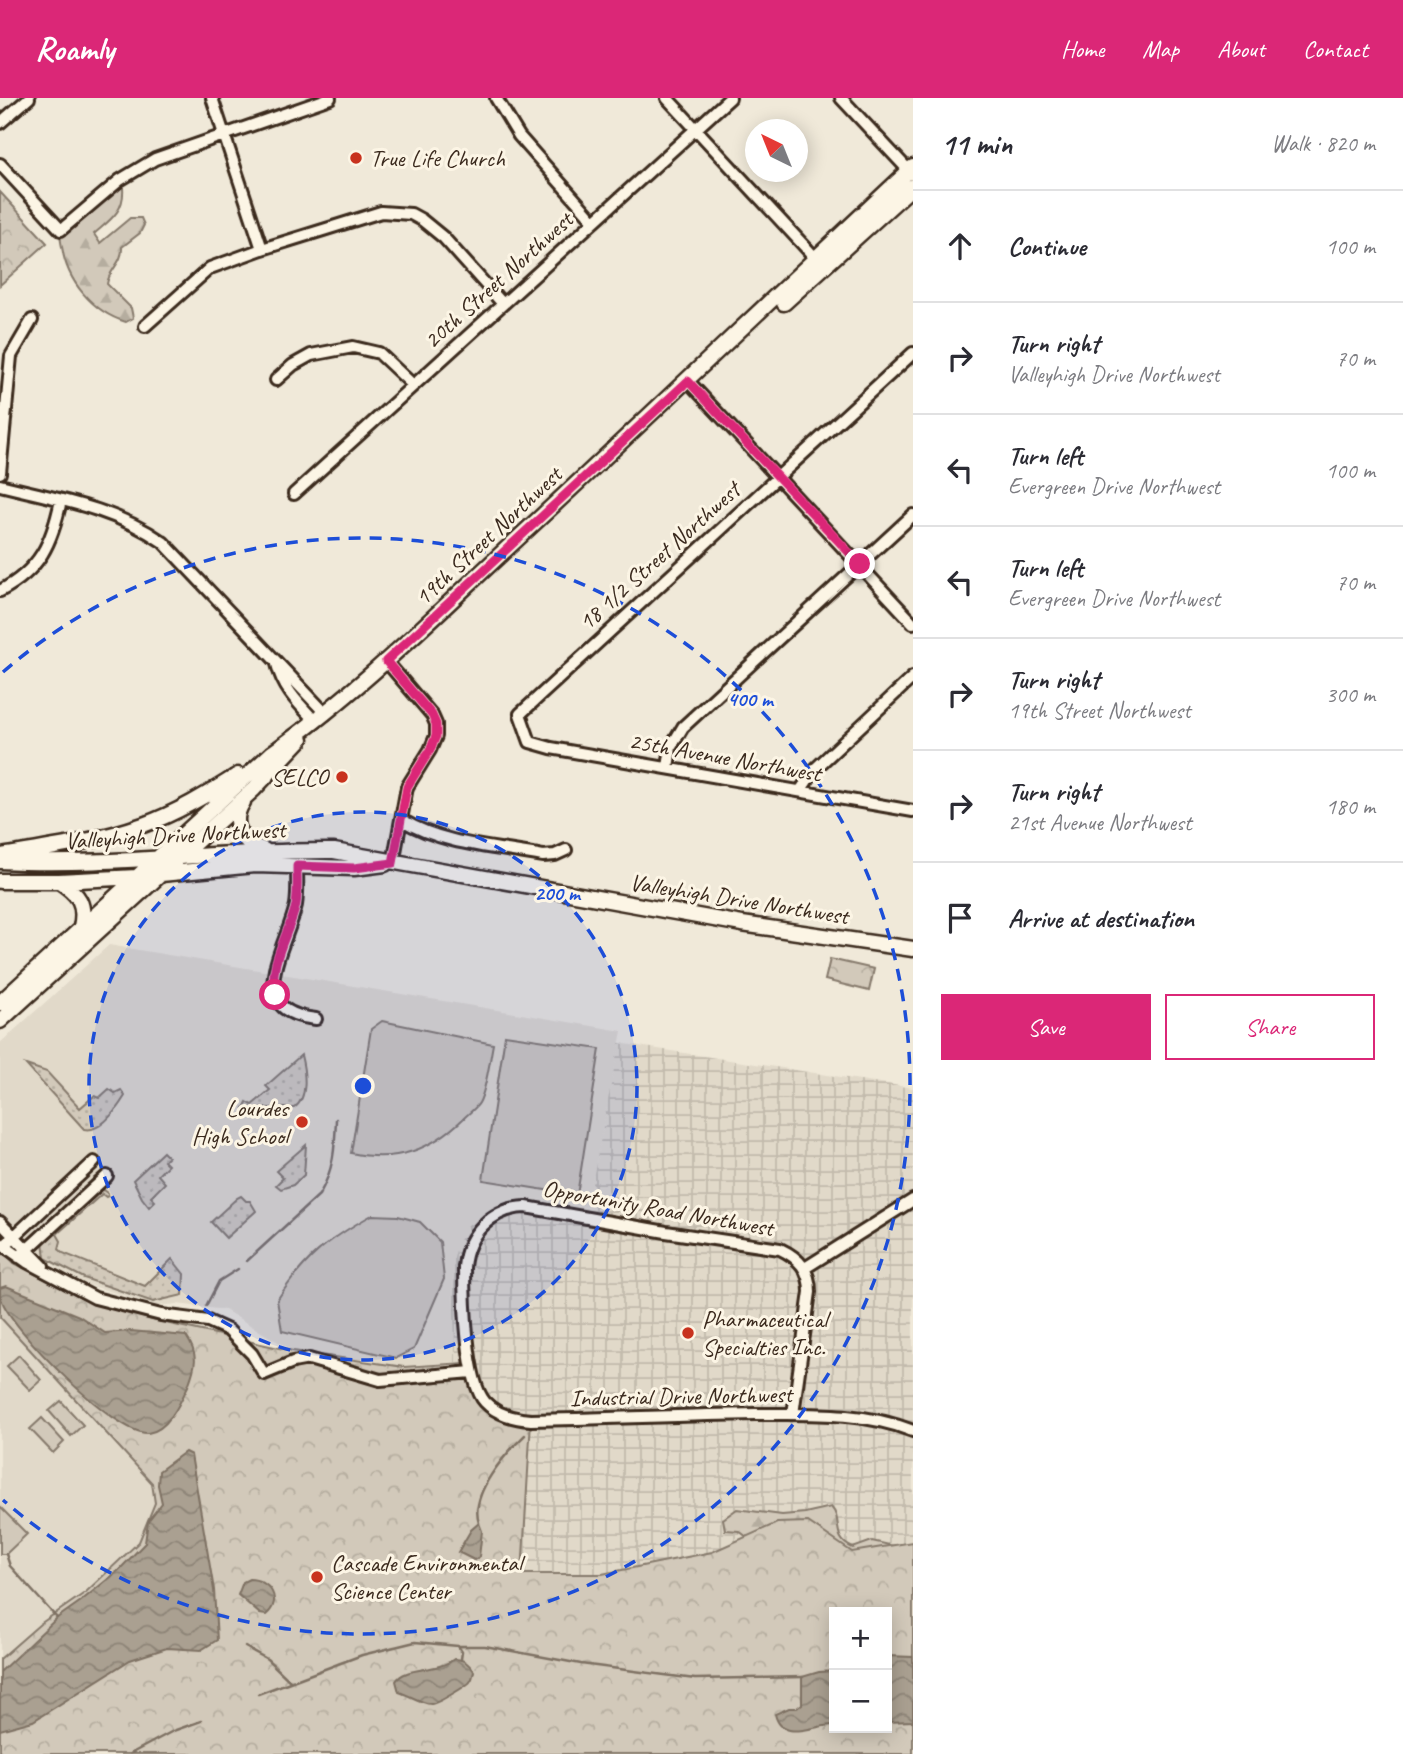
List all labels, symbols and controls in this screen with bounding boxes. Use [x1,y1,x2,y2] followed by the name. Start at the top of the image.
[35,28,114,70] text: Roamly
[1061,34,1104,64] text: Home
[1142,34,1179,64] text: Map
[1217,34,1265,64] text: About
[1303,34,1368,64] text: Contact
[745,119,808,182] north arrow
[941,125,1012,163] text: 11 min
[1271,129,1375,158] text: Walk · 820 m
[370,143,506,173] place label: True Life Church
[348,150,364,166] marker: True Life Church
[417,204,580,355] street label: 20th Street Northwest
[941,227,979,265] icon: ahead
[1008,230,1086,263] text: Continue
[1326,232,1375,261] text: 100 m
[1008,327,1099,360] text: Turn right
[941,339,979,377] icon: right
[1336,344,1375,373] text: 70 m
[1008,360,1220,389] text: Valleyhigh Drive Northwest
[1008,439,1083,472] text: Turn left
[941,451,979,489] icon: left
[1326,456,1375,485] text: 100 m
[408,459,569,612] street label: 19th Street Northwest
[1008,472,1220,501] text: Evergreen Drive Northwest
[572,473,748,637] street label: 18 1/2 Street Northwest
[844,548,875,579] route end
[1008,551,1083,584] text: Turn left
[941,563,979,601] icon: left
[1336,568,1375,597] text: 70 m
[1008,584,1220,613] text: Evergreen Drive Northwest
[1008,663,1099,696] text: Turn right
[941,675,979,713] icon: right
[1326,680,1375,709] text: 300 m
[727,686,775,712] text: 400 m
[1008,696,1191,725] text: 19th Street Northwest
[627,725,825,789] street label: 25th Avenue Northwest
[271,762,330,792] place label: SELCO
[334,769,350,785] marker: SELCO
[1008,775,1099,808] text: Turn right
[941,787,979,825] icon: right
[1326,792,1375,821] text: 180 m
[1008,808,1192,837] text: 21st Avenue Northwest
[64,814,288,856] street label: Valleyhigh Drive Northwest
[628,867,852,931] street label: Valleyhigh Drive Northwest
[534,880,582,906] text: 200 m
[941,899,979,937] icon: arrive
[1008,902,1194,935] text: Arrive at destination
[259,979,290,1010] route start
[941,994,1151,1060] button: Save
[1165,994,1375,1060] button: Share
[351,1074,375,1098] centre of rings
[192,1093,292,1151] place label: Lourdes High School
[294,1114,310,1130] marker: Lourdes High School
[541,1173,778,1243] street label: Opportunity Road Northwest
[702,1304,831,1362] place label: Pharmaceutical Specialties Inc.
[680,1325,696,1341] marker: Pharmaceutical Specialties Inc.
[570,1379,794,1413] street label: Industrial Drive Northwest
[331,1548,526,1606] place label: Cascade Environmental Science Center
[309,1569,325,1585] marker: Cascade Environmental Science Center
[829,1607,892,1733] map controls
[829,1607,892,1670] button: +
[829,1670,892,1733] button: −

